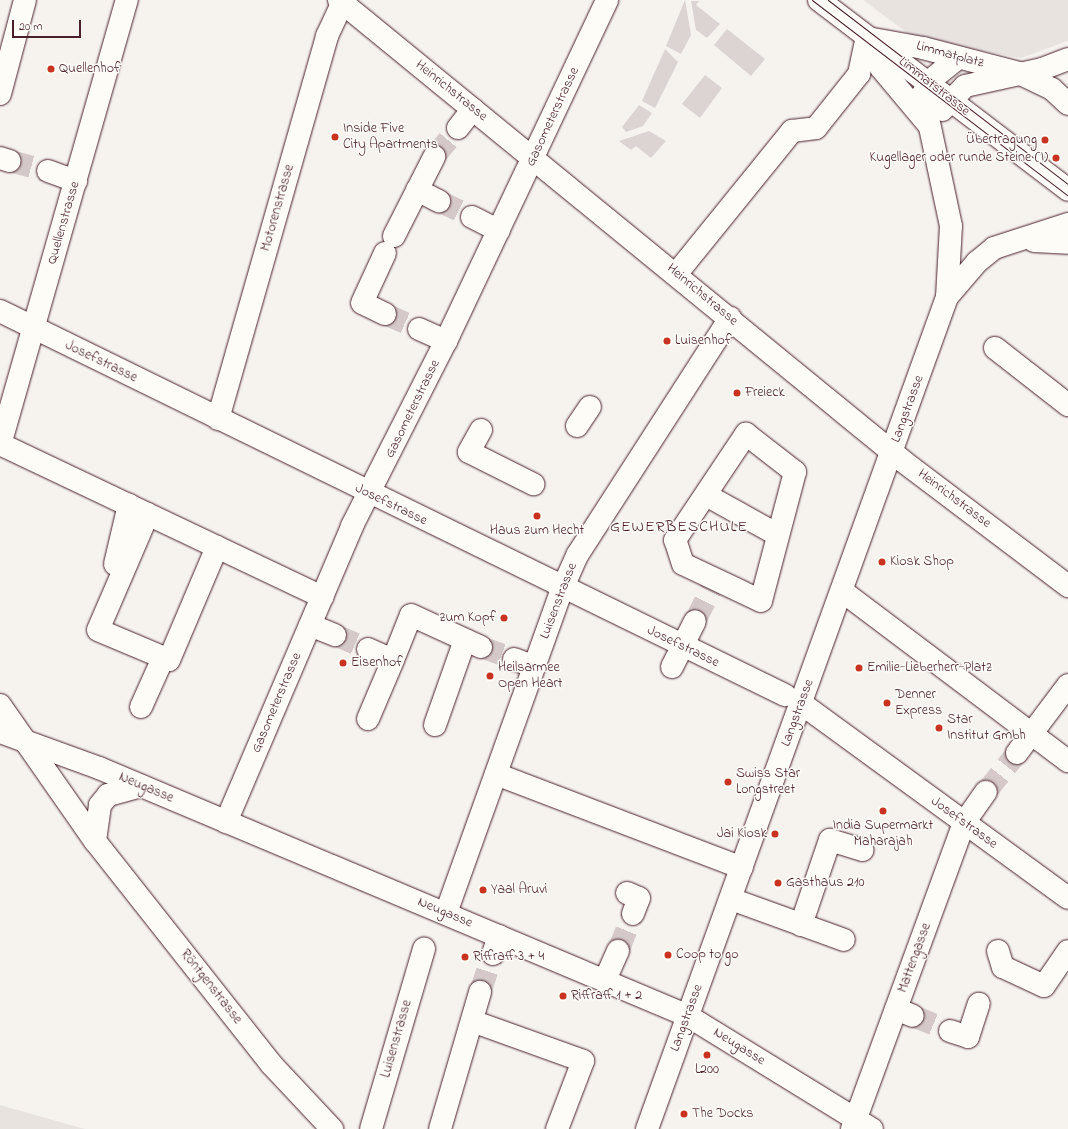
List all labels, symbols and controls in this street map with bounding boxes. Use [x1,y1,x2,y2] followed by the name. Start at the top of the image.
[14,12,83,38] scale bar
[19,18,42,36] text: 20 m
[914,38,986,72] street label: Limmatplatz
[895,54,973,120] street label: Limmatstrasse
[412,57,490,125] street label: Heinrichstrasse
[59,61,121,77] place label: Quellenhof
[46,64,56,74] marker: Quellenhof
[523,65,583,169] street label: Gasometerstrasse
[343,121,438,154] place label: Inside Five City Apartments
[330,132,340,142] marker: Inside Five City Apartments
[966,132,1037,148] place label: Übertragung
[1040,135,1050,145] marker: Übertragung
[869,150,1048,166] place label: Kugellager oder runde Steine (I)
[1051,153,1061,163] marker: Kugellager oder runde Steine (I)
[258,163,298,253] street label: Motorenstrasse
[44,180,84,266] street label: Quellenstrasse
[663,260,741,330] street label: Heinrichstrasse
[675,333,731,349] place label: Luisenhof
[662,336,672,346] marker: Luisenhof
[62,337,140,387] street label: Josefstrasse
[382,357,444,461] street label: Gasometerstrasse
[888,373,928,445] street label: Langstrasse
[745,385,785,401] place label: Freieck
[732,388,742,398] marker: Freieck
[914,466,994,532] street label: Heinrichstrasse
[352,480,430,530] street label: Josefstrasse
[532,511,542,521] marker: Haus zum Hecht
[610,517,748,537] district label: GEWERBESCHULE
[490,523,584,539] place label: Haus zum Hecht
[890,554,954,570] place label: Kiosk Shop
[877,557,887,567] marker: Kiosk Shop
[537,561,581,641] street label: Luisenstrasse
[440,610,496,626] place label: zum Kopf
[499,613,509,623] marker: zum Kopf
[644,622,722,672] street label: Josefstrasse
[248,650,306,756] street label: Gasometerstrasse
[351,655,403,671] place label: Eisenhof
[338,658,348,668] marker: Eisenhof
[498,660,562,692] place label: Heilsarmee Open Heart
[867,660,992,676] place label: Emilie-Lieberherr-Platz
[854,663,864,673] marker: Emilie-Lieberherr-Platz
[485,671,495,681] marker: Heilsarmee Open Heart
[778,677,818,749] street label: Langstrasse
[895,687,942,720] place label: Denner Express
[882,698,892,708] marker: Denner Express
[947,712,1026,744] place label: Star Institut Gmbh
[934,723,944,733] marker: Star Institut Gmbh
[736,766,800,798] place label: Swiss Star Longstreet
[116,769,176,807] street label: Neugasse
[723,777,733,787] marker: Swiss Star Longstreet
[927,793,1001,853] street label: Josefstrasse
[878,806,888,816] marker: India Supermarkt Maharajah
[833,818,933,850] place label: India Supermarkt Maharajah
[717,826,767,842] place label: Jai Kiosk
[770,829,780,839] marker: Jai Kiosk
[786,875,864,891] place label: Gasthaus 210
[773,878,783,888] marker: Gasthaus 210
[491,882,547,898] place label: Yaal Aruvi
[478,885,488,895] marker: Yaal Aruvi
[415,894,475,932] street label: Neugasse
[895,921,935,995] street label: Mattengasse
[177,946,245,1028] street label: Röntgenstrasse
[676,947,738,963] place label: Coop to go
[473,949,544,965] place label: Riffraff 3 + 4
[663,950,673,960] marker: Coop to go
[460,952,470,962] marker: Riffraff 3 + 4
[667,982,707,1054] street label: Langstrasse
[571,988,642,1004] place label: Riffraff 1 + 2
[558,991,568,1001] marker: Riffraff 1 + 2
[378,998,416,1080] street label: Luisenstrasse
[710,1024,768,1070] street label: Neugasse
[702,1050,712,1060] marker: L200
[695,1062,719,1078] place label: L200
[692,1106,753,1122] place label: The Docks
[679,1109,689,1119] marker: The Docks

